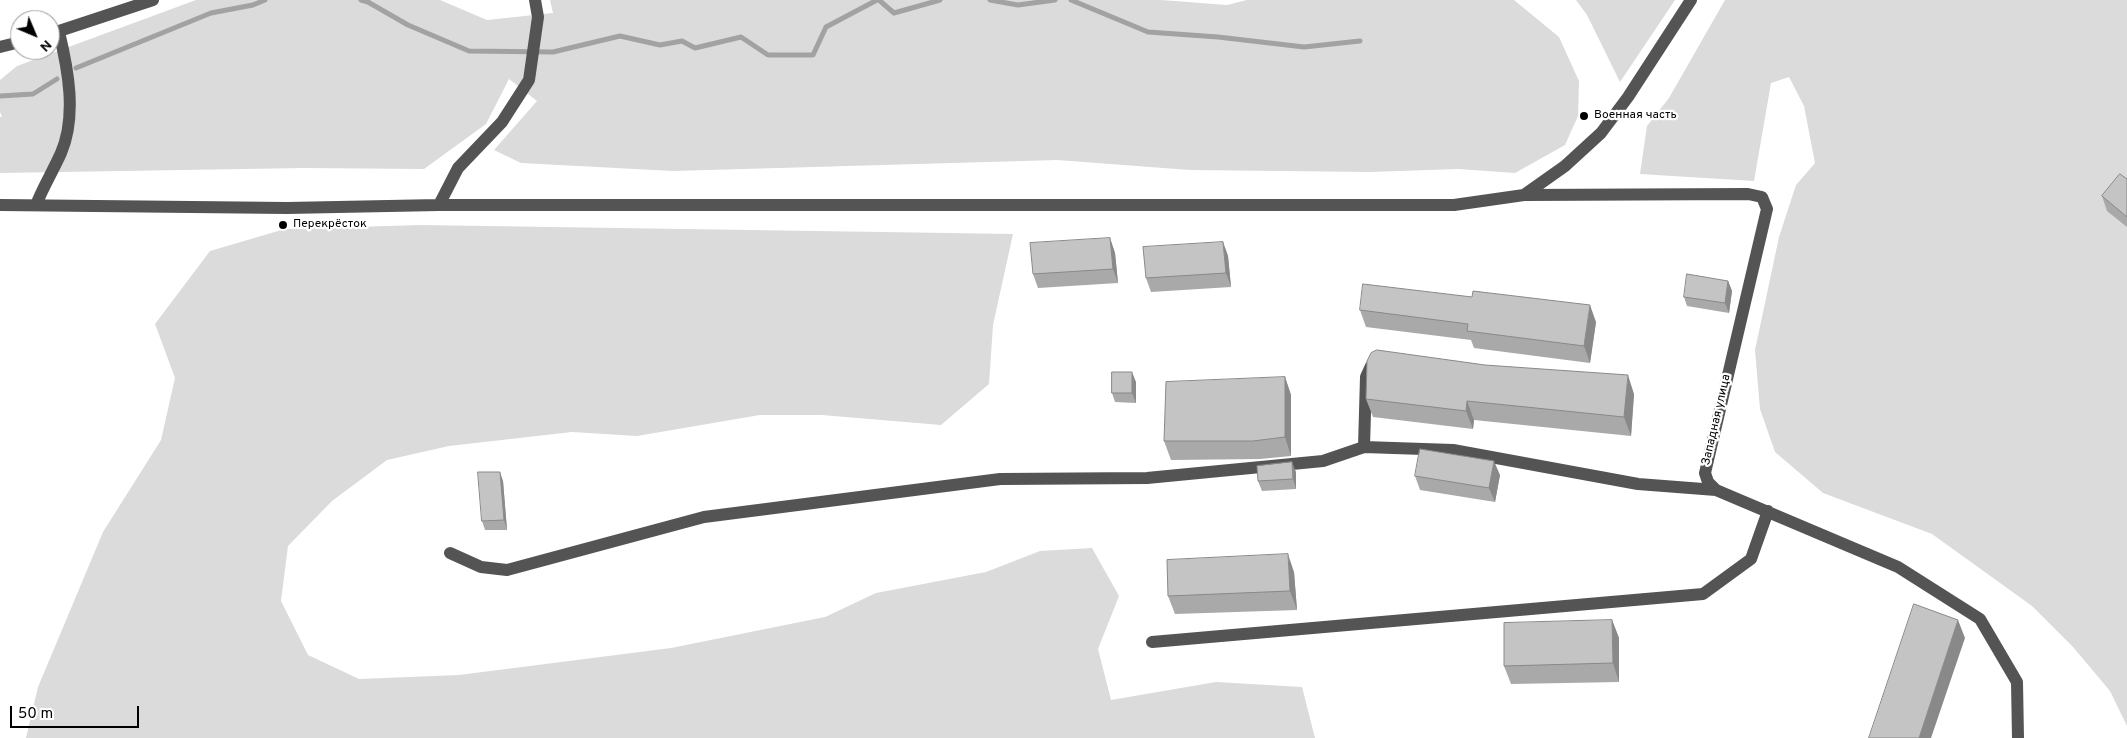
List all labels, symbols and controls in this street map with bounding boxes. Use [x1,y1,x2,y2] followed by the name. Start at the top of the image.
[10,10,60,60] north arrow
[36,36,55,55] text: N
[1594,109,1677,123] place label: Военная часть
[1578,110,1590,122] marker: Военная часть
[293,218,367,232] place label: Перекрёсток
[277,219,289,231] marker: Перекрёсток
[1700,373,1734,467] street label: Западная улица
[12,696,141,728] scale bar
[18,705,53,724] text: 50 m

